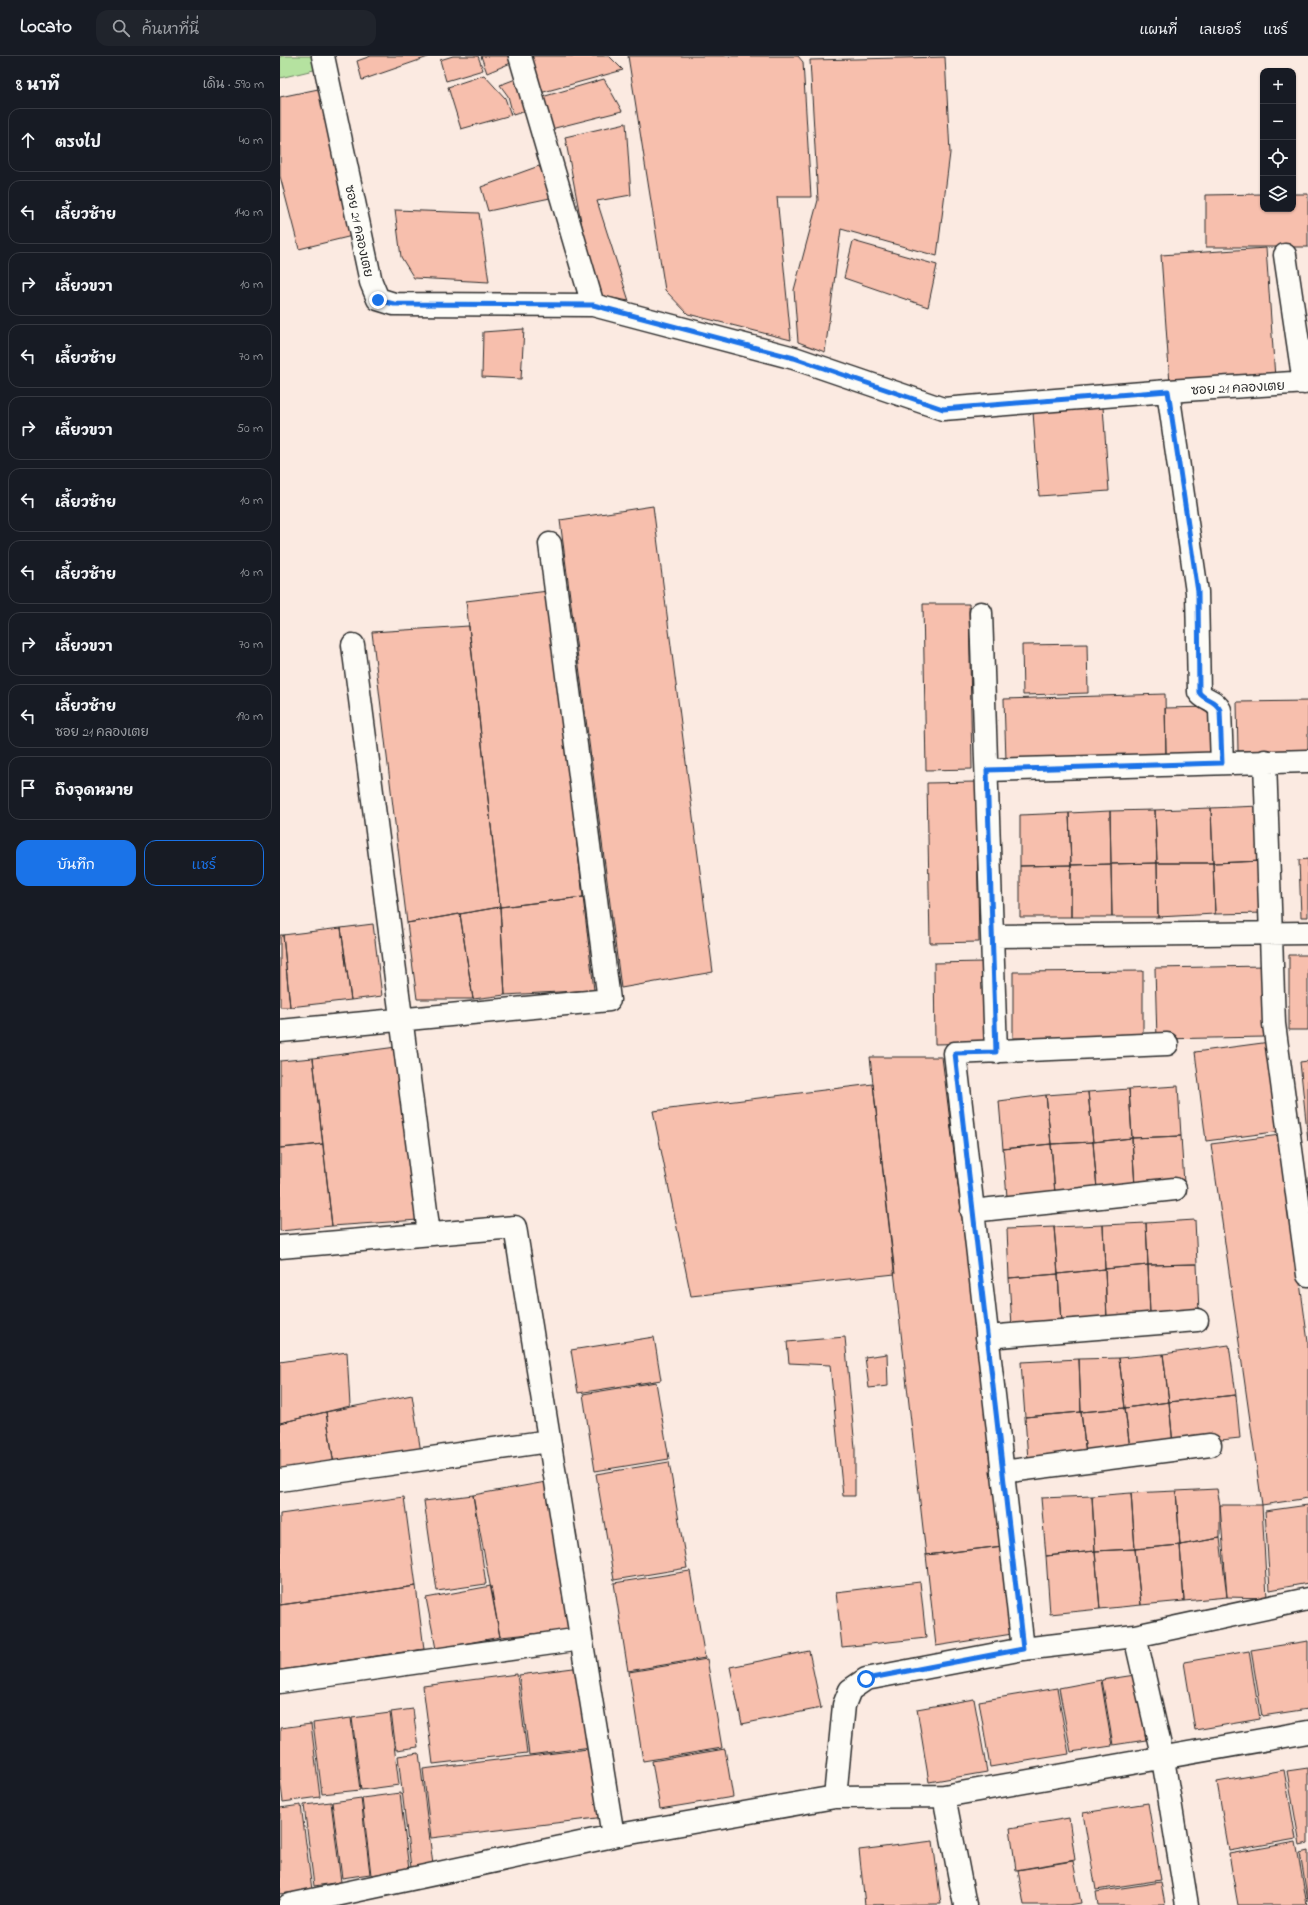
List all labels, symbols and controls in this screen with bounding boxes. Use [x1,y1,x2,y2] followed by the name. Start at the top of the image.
[96,10,376,46] search box
[20,14,72,41] text: Locato
[110,17,132,39] icon: search
[142,19,199,41] text: ค้นหาที่นี่
[1139,20,1177,41] text: แผนที่
[1199,20,1241,41] text: เลเยอร์
[1263,20,1288,41] text: แชร์
[1260,68,1296,212] map controls
[1260,68,1296,104] button: +
[16,73,59,98] text: 8 นาที
[203,75,264,94] text: เดิน · 590 m
[1260,104,1296,140] button: −
[17,129,39,151] icon: ahead
[239,131,263,150] text: 40 m
[55,132,101,154] text: ตรงไป
[1260,140,1296,176] button: locate
[1260,176,1296,212] button: layers
[339,183,378,279] street label: ซอย 21 คลองเตย
[17,201,39,223] icon: left
[235,203,263,222] text: 140 m
[55,204,116,226] text: เลี้ยวซ้าย
[17,273,39,295] icon: right
[240,275,263,294] text: 10 m
[55,276,113,298] text: เลี้ยวขวา
[369,291,387,309] route end
[17,345,39,367] icon: left
[239,347,263,366] text: 70 m
[55,348,116,370] text: เลี้ยวซ้าย
[1191,377,1285,400] street label: ซอย 21 คลองเตย
[17,417,39,439] icon: right
[237,419,263,438] text: 50 m
[55,420,113,442] text: เลี้ยวขวา
[17,489,39,511] icon: left
[240,491,263,510] text: 10 m
[55,492,116,514] text: เลี้ยวซ้าย
[17,561,39,583] icon: left
[240,563,263,582] text: 10 m
[55,564,116,586] text: เลี้ยวซ้าย
[17,633,39,655] icon: right
[239,635,263,654] text: 70 m
[55,636,113,658] text: เลี้ยวขวา
[55,696,116,718] text: เลี้ยวซ้าย
[17,705,39,727] icon: left
[236,707,263,726] text: 190 m
[55,723,149,742] text: ซอย 21 คลองเตย
[17,777,39,799] icon: arrive
[55,780,133,802] text: ถึงจุดหมาย
[16,840,136,886] button: บันทึก
[144,840,264,886] button: แชร์
[857,1670,875,1688] route start

